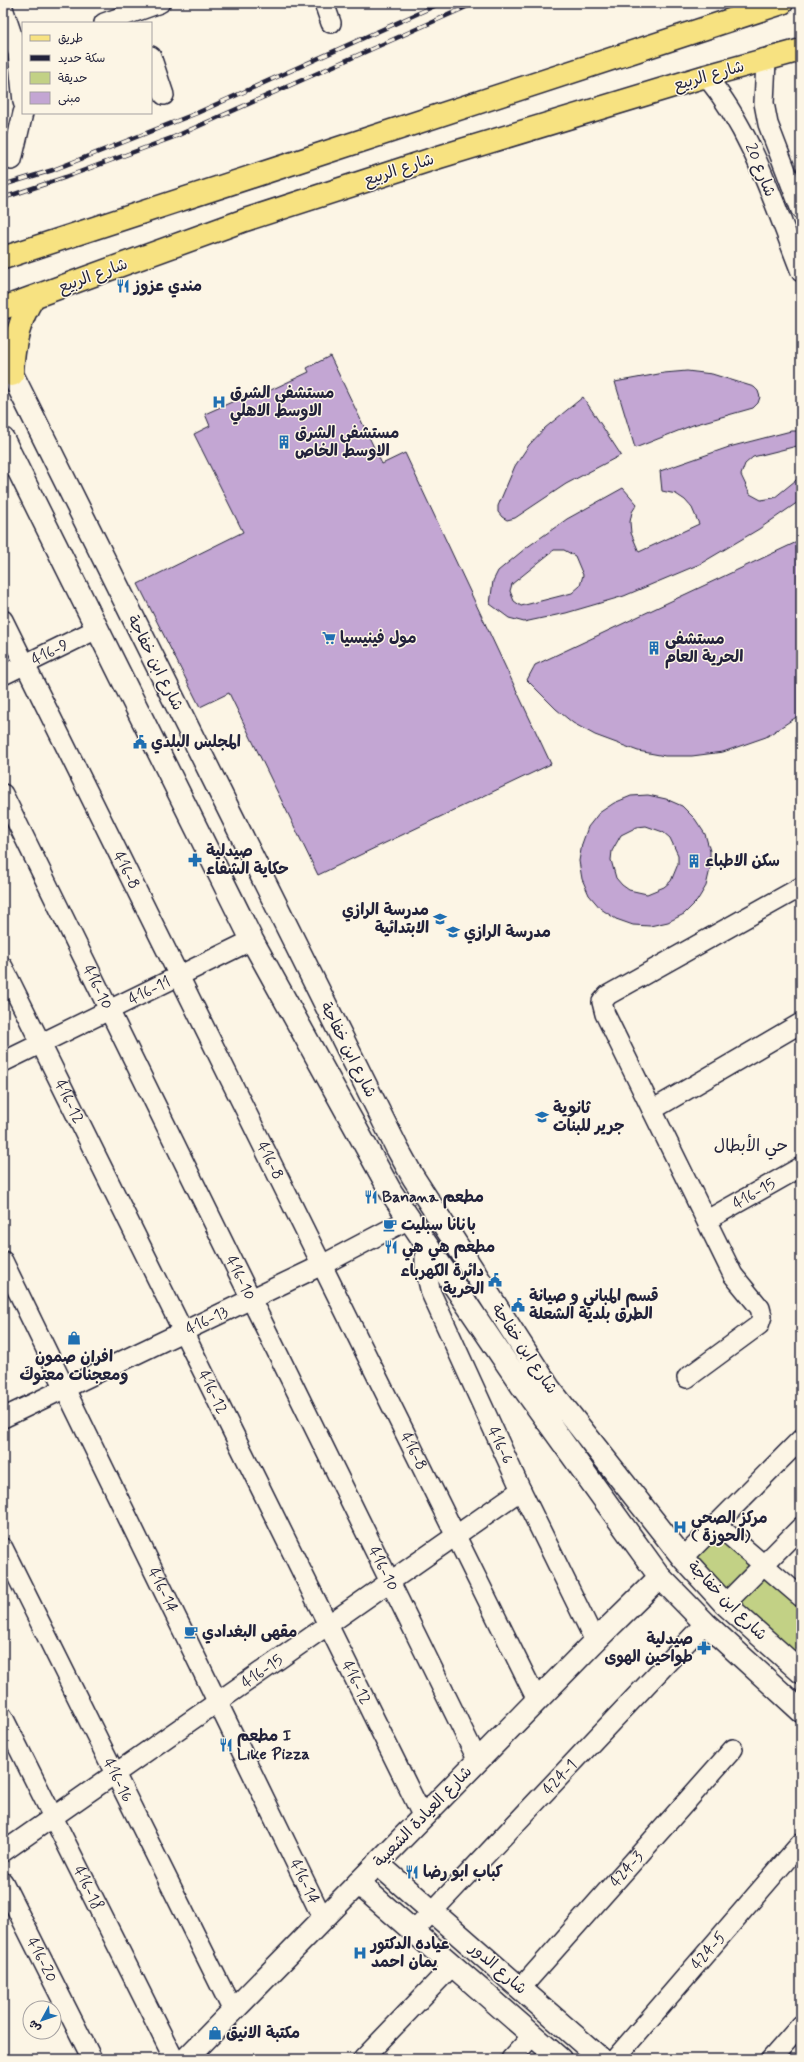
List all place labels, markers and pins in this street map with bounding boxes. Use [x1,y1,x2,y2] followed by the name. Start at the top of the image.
[132,276,202,298] place label: مندي عزوز
[115,278,131,294] restaurant icon: مندي عزوز
[230,383,334,425] place label: مستشفى الشرق الاوسط الاهلي
[211,394,227,410] hospital icon: مستشفى الشرق الاوسط الاهلي
[295,423,399,462] place label: مستشفى الشرق الاوسط الخاص
[276,434,292,450] building icon: مستشفى الشرق الاوسط الخاص
[340,628,417,649] place label: مول فينيسيا
[665,629,743,669] place label: مستشفى الحرية العام
[321,630,337,646] supermarket icon: مول فينيسيا
[646,640,662,656] building icon: مستشفى الحرية العام
[151,732,241,754] place label: المجلس البلدي
[132,734,148,750] public building icon: المجلس البلدي
[206,841,289,880] place label: صيدلية حكاية الشفاء
[705,851,780,872] place label: سكن الاطباء
[187,852,203,868] pharmacy icon: صيدلية حكاية الشفاء
[686,853,702,869] building icon: سكن الاطباء
[342,900,429,939] place label: مدرسة الرازي الابتدائية
[432,911,448,927] school or university icon: مدرسة الرازي الابتدائية
[464,922,551,944] place label: مدرسة الرازي
[445,924,461,940] school or university icon: مدرسة الرازي
[553,1098,625,1137] place label: ثانوية جرير للبنات
[534,1109,550,1125] school or university icon: ثانوية جرير للبنات
[382,1187,484,1209] place label: Banana مطعم
[363,1189,379,1205] restaurant icon: Banana مطعم
[401,1215,476,1236] place label: بانانا سبليت
[382,1217,398,1233] cafe icon: بانانا سبليت
[402,1237,495,1261] place label: مطعم هي هي
[383,1239,399,1255] restaurant icon: مطعم هي هي
[401,1261,484,1300] place label: دائرة الكهرباء الحرية
[487,1272,503,1288] public building icon: دائرة الكهرباء الحرية
[529,1286,658,1325] place label: قسم المباني و صيانة الطرق بلدية الشعلة
[510,1297,526,1313] public building icon: قسم المباني و صيانة الطرق بلدية الشعلة
[66,1330,82,1346] shop icon: افران صمون ومعجنات معتوكَ
[20,1347,128,1386] place label: افران صمون ومعجنات معتوكَ
[691,1508,768,1547] place label: مركز الصحي ( الحوزة)
[672,1519,688,1535] hospital icon: مركز الصحي ( الحوزة)
[202,1622,297,1644] place label: مقهى البغدادي
[183,1624,199,1640] cafe icon: مقهى البغدادي
[605,1629,693,1668] place label: صيدلية طواحين الهوى
[696,1640,712,1656] pharmacy icon: صيدلية طواحين الهوى
[237,1726,310,1765] place label: مطعم I Like Pizza
[218,1737,234,1753] restaurant icon: مطعم I Like Pizza
[423,1862,503,1883] place label: كباب ابو رضا
[404,1864,420,1880] restaurant icon: كباب ابو رضا
[369,1934,450,1973] place label: عياده الدكتور يمان احمد
[352,1945,368,1961] hospital icon: عياده الدكتور يمان احمد
[226,2023,300,2044] place label: مكتبة الانيق
[207,2025,223,2041] shop icon: مكتبة الانيق

